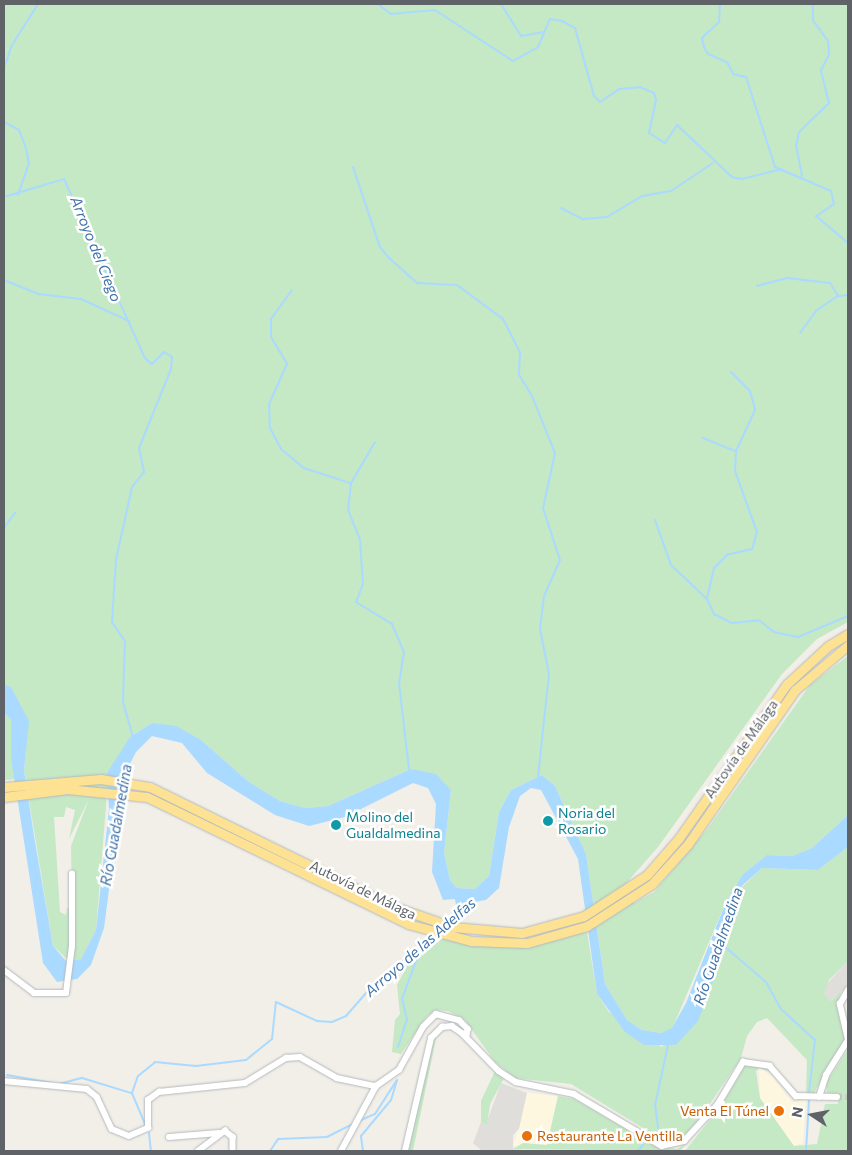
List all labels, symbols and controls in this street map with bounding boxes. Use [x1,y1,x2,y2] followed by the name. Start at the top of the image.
[67,194,125,304] water label: Arroyo del Ciego
[701,697,781,801] street label: Autovía de Málaga
[96,763,136,887] water label: Río Guadalmedina
[558,805,615,838] place label: Noria del Rosario
[346,809,441,842] place label: Molino del Gualdalmedina
[542,815,554,827] marker: Noria del Rosario
[330,819,342,831] marker: Molino del Gualdalmedina
[307,857,419,923] street label: Autovía de Málaga
[689,885,747,1007] water label: Río Guadalmedina
[361,894,479,1000] water label: Arroyo de las Adelfas
[787,1090,837,1140] north arrow
[680,1103,769,1119] place label: Venta El Túnel
[773,1105,785,1117] marker: Venta El Túnel
[787,1105,806,1119] text: N
[537,1128,683,1144] place label: Restaurante La Ventilla
[521,1130,533,1142] marker: Restaurante La Ventilla

